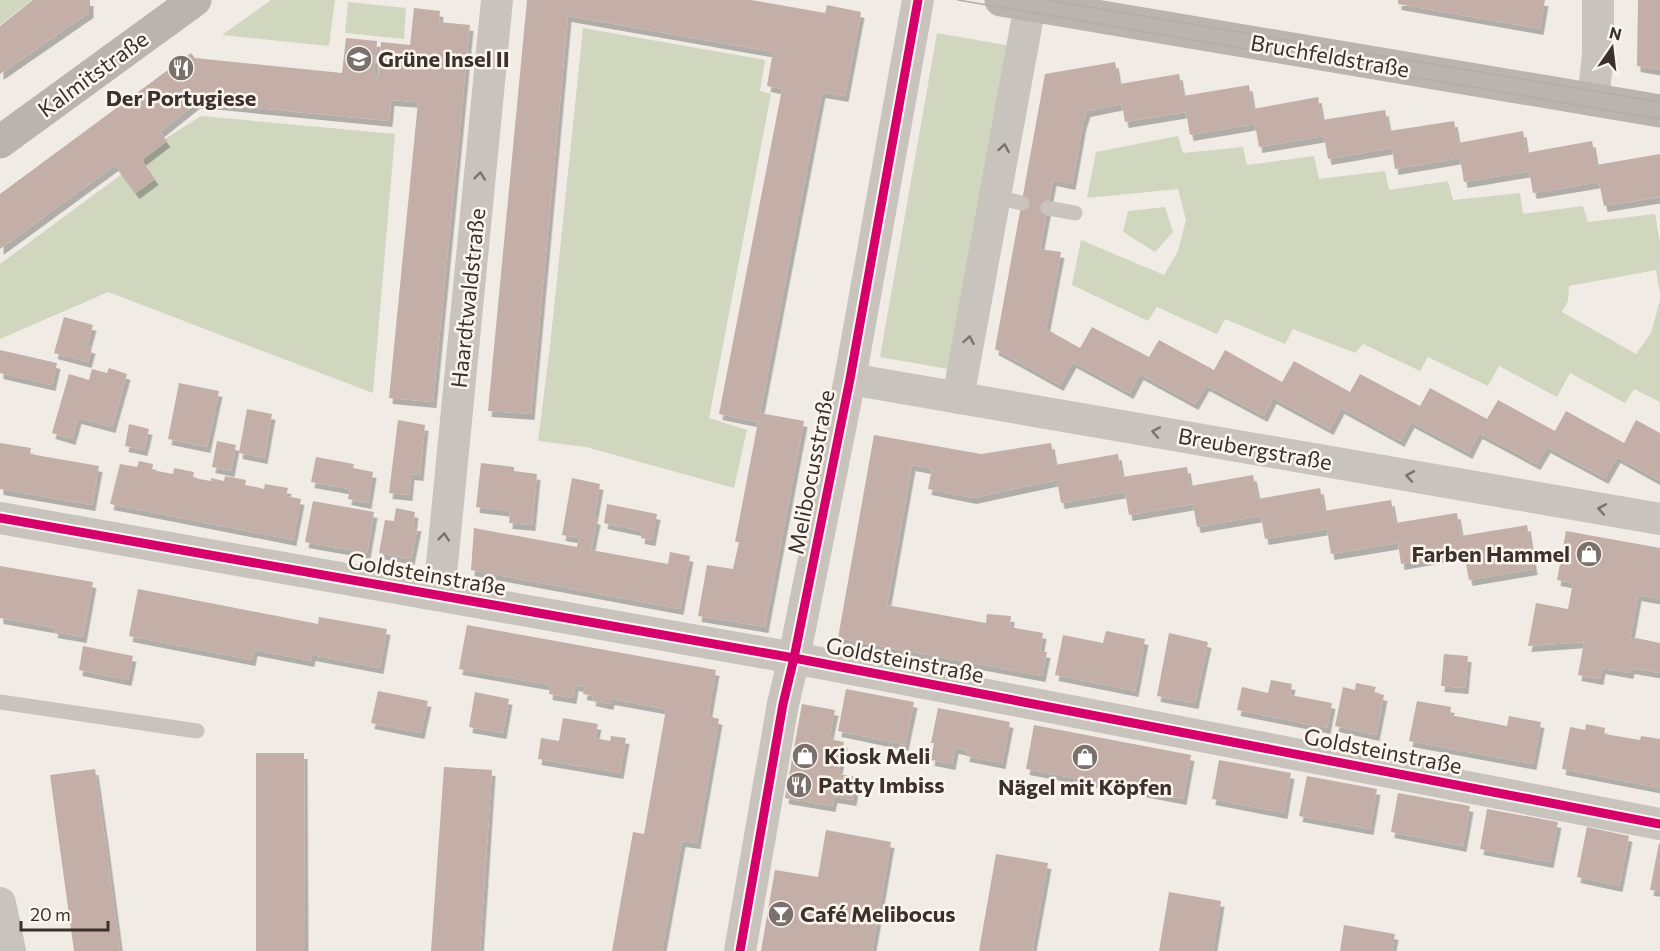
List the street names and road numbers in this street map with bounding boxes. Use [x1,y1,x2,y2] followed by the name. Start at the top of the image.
[32,25,153,123] street label: Kalmitstraße
[1249,28,1412,83] street label: Bruchfeldstraße
[445,207,490,389] street label: Haardtwaldstraße
[781,387,840,557] street label: Melibocusstraße
[1176,422,1334,475] street label: Breubergstraße
[346,546,508,601] street label: Goldsteinstraße
[824,631,986,688] street label: Goldsteinstraße
[1302,722,1464,779] street label: Goldsteinstraße

